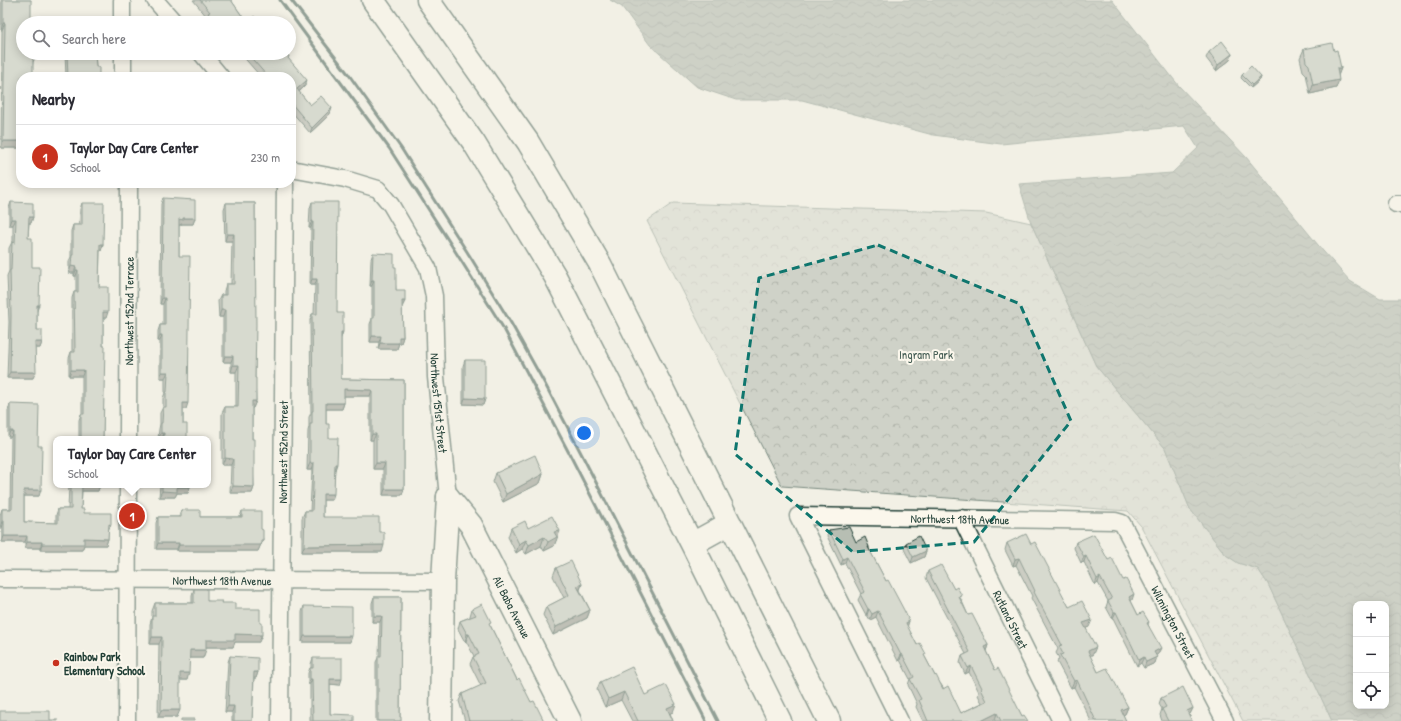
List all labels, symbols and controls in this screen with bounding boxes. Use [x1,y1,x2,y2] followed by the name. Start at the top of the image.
[16,16,296,60] search box
[30,27,52,49] icon: search
[62,28,126,49] text: Search here
[32,87,75,110] text: Nearby
[70,137,198,158] text: Taylor Day Care Center
[43,148,47,166] text: 1
[250,148,280,166] text: 230 m
[70,158,100,176] text: School
[120,256,137,365] street label: Northwest 152nd Terrace
[899,346,953,363] park label: Ingram Park
[427,353,452,455] street label: Northwest 151st Street
[274,400,291,504] street label: Northwest 152nd Street
[574,423,594,443] your location
[53,436,211,488] popup
[68,443,196,464] text: Taylor Day Care Center
[68,464,98,482] text: School
[119,501,145,531] pin: 1
[910,509,1010,528] street label: Northwest 18th Avenue
[172,571,272,589] street label: Northwest 18th Avenue
[489,573,535,641] street label: Ali Baba Avenue
[1148,583,1200,662] street label: Wilmington Street
[989,587,1033,652] street label: Rutland Street
[1353,601,1389,709] map controls
[1353,601,1389,637] button: +
[1353,637,1389,673] button: −
[64,648,146,680] place label: Rainbow Park Elementary School
[51,658,61,668] marker: Rainbow Park Elementary School
[1353,673,1389,709] button: locate

